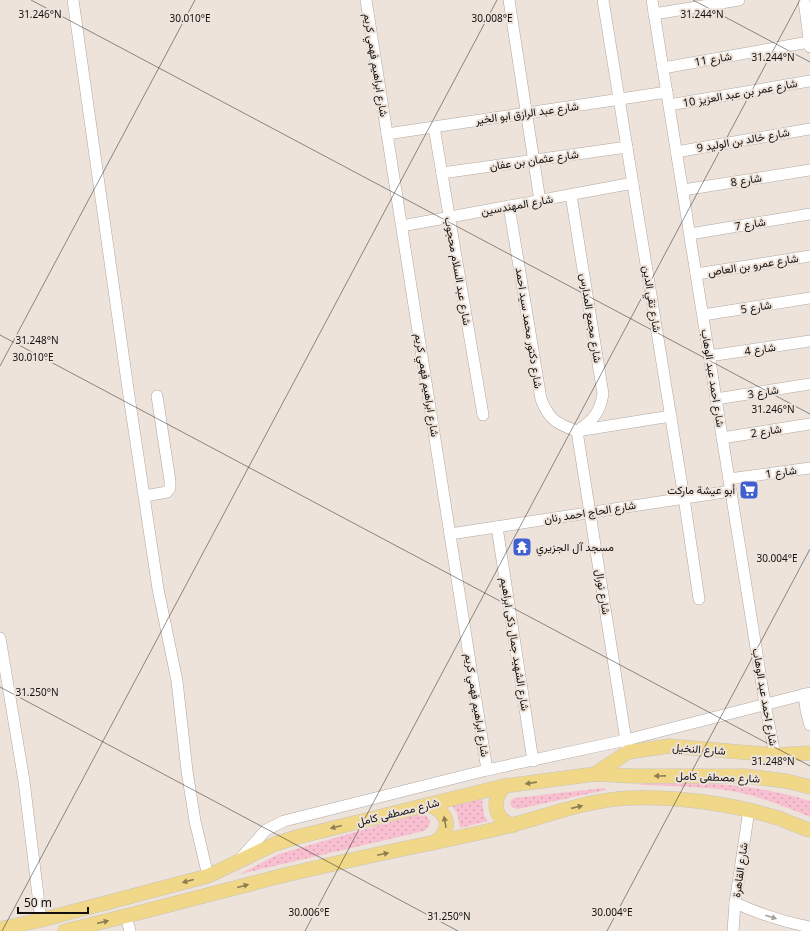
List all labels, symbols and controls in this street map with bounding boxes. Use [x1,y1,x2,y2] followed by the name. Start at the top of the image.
[18,7,62,21] text: 31.246°N
[680,7,724,21] text: 31.244°N
[169,11,211,25] text: 30.010°E
[471,11,513,25] text: 30.008°E
[358,12,392,119] street label: شارع ابراهيم فهمي كريم
[693,48,733,70] street label: شارع 11
[751,50,795,64] text: 31.244°N
[681,75,799,111] street label: شارع عمر بن عبد العزيز 10
[473,98,580,128] street label: شارع عبد الرازق ابو الخير
[695,124,791,156] street label: شارع خالد بن الوليد 9
[488,146,580,174] street label: شارع عثمان بن عفان
[729,170,763,190] street label: شارع 8
[480,191,555,219] street label: شارع المهندسين
[733,214,767,234] street label: شارع 7
[441,216,475,327] street label: شارع عبد السلام محجوب
[707,250,800,280] street label: شارع عمرو بن العاص
[637,264,665,334] street label: شارع تقي الدين
[512,266,547,390] street label: شارع دكتور محمد سيد احمد
[576,272,606,364] street label: شارع مجمع المدارس
[739,297,773,317] street label: شارع 5
[697,328,729,428] street label: شارع احمد عبد الوهاب
[409,332,443,439] street label: شارع ابراهيم فهمي كريم
[15,333,59,347] text: 31.248°N
[743,339,777,359] street label: شارع 4
[12,350,54,364] text: 30.010°E
[746,382,780,402] street label: شارع 3
[751,402,795,416] text: 31.246°N
[749,421,783,441] street label: شارع 2
[764,462,798,482] street label: شارع 1
[738,479,760,501] supermarket icon: أبو عيشة ماركت
[667,482,735,497] place label: أبو عيشة ماركت
[543,497,637,527] street label: شارع الحاج احمد رنان
[511,536,533,558] temple icon: مسجد آل الجزيري
[536,539,614,557] place label: مسجد آل الجزيري
[756,551,798,565] text: 30.004°E
[592,568,615,616] street label: شارع نورال
[497,576,534,712] street label: شارع الشهيد جمال ذكى ابراهيم
[749,647,782,747] street label: شارع احمد عبد الوهاب
[459,652,493,759] street label: شارع ابراهيم فهمي كريم
[15,685,59,699] text: 31.250°N
[672,739,727,759] street label: شارع النخيل
[751,754,795,768] text: 31.248°N
[676,768,761,786] street label: شارع مصطفى كامل
[653,773,666,779] one-way arrow
[525,780,537,786] one-way arrow
[355,794,441,830] street label: شارع مصطفى كامل
[571,803,583,809] one-way arrow
[442,815,448,828] one-way arrow
[330,825,342,831] one-way arrow
[728,841,752,898] street label: شارع القاهرة
[377,851,389,857] one-way arrow
[182,878,194,884] one-way arrow
[237,883,249,889] one-way arrow
[18,889,88,915] scale bar
[24,894,52,911] text: 50 m
[288,905,330,919] text: 30.006°E
[591,905,633,919] text: 30.004°E
[427,909,471,923] text: 31.250°N
[765,915,777,921] one-way arrow
[97,919,109,925] one-way arrow

